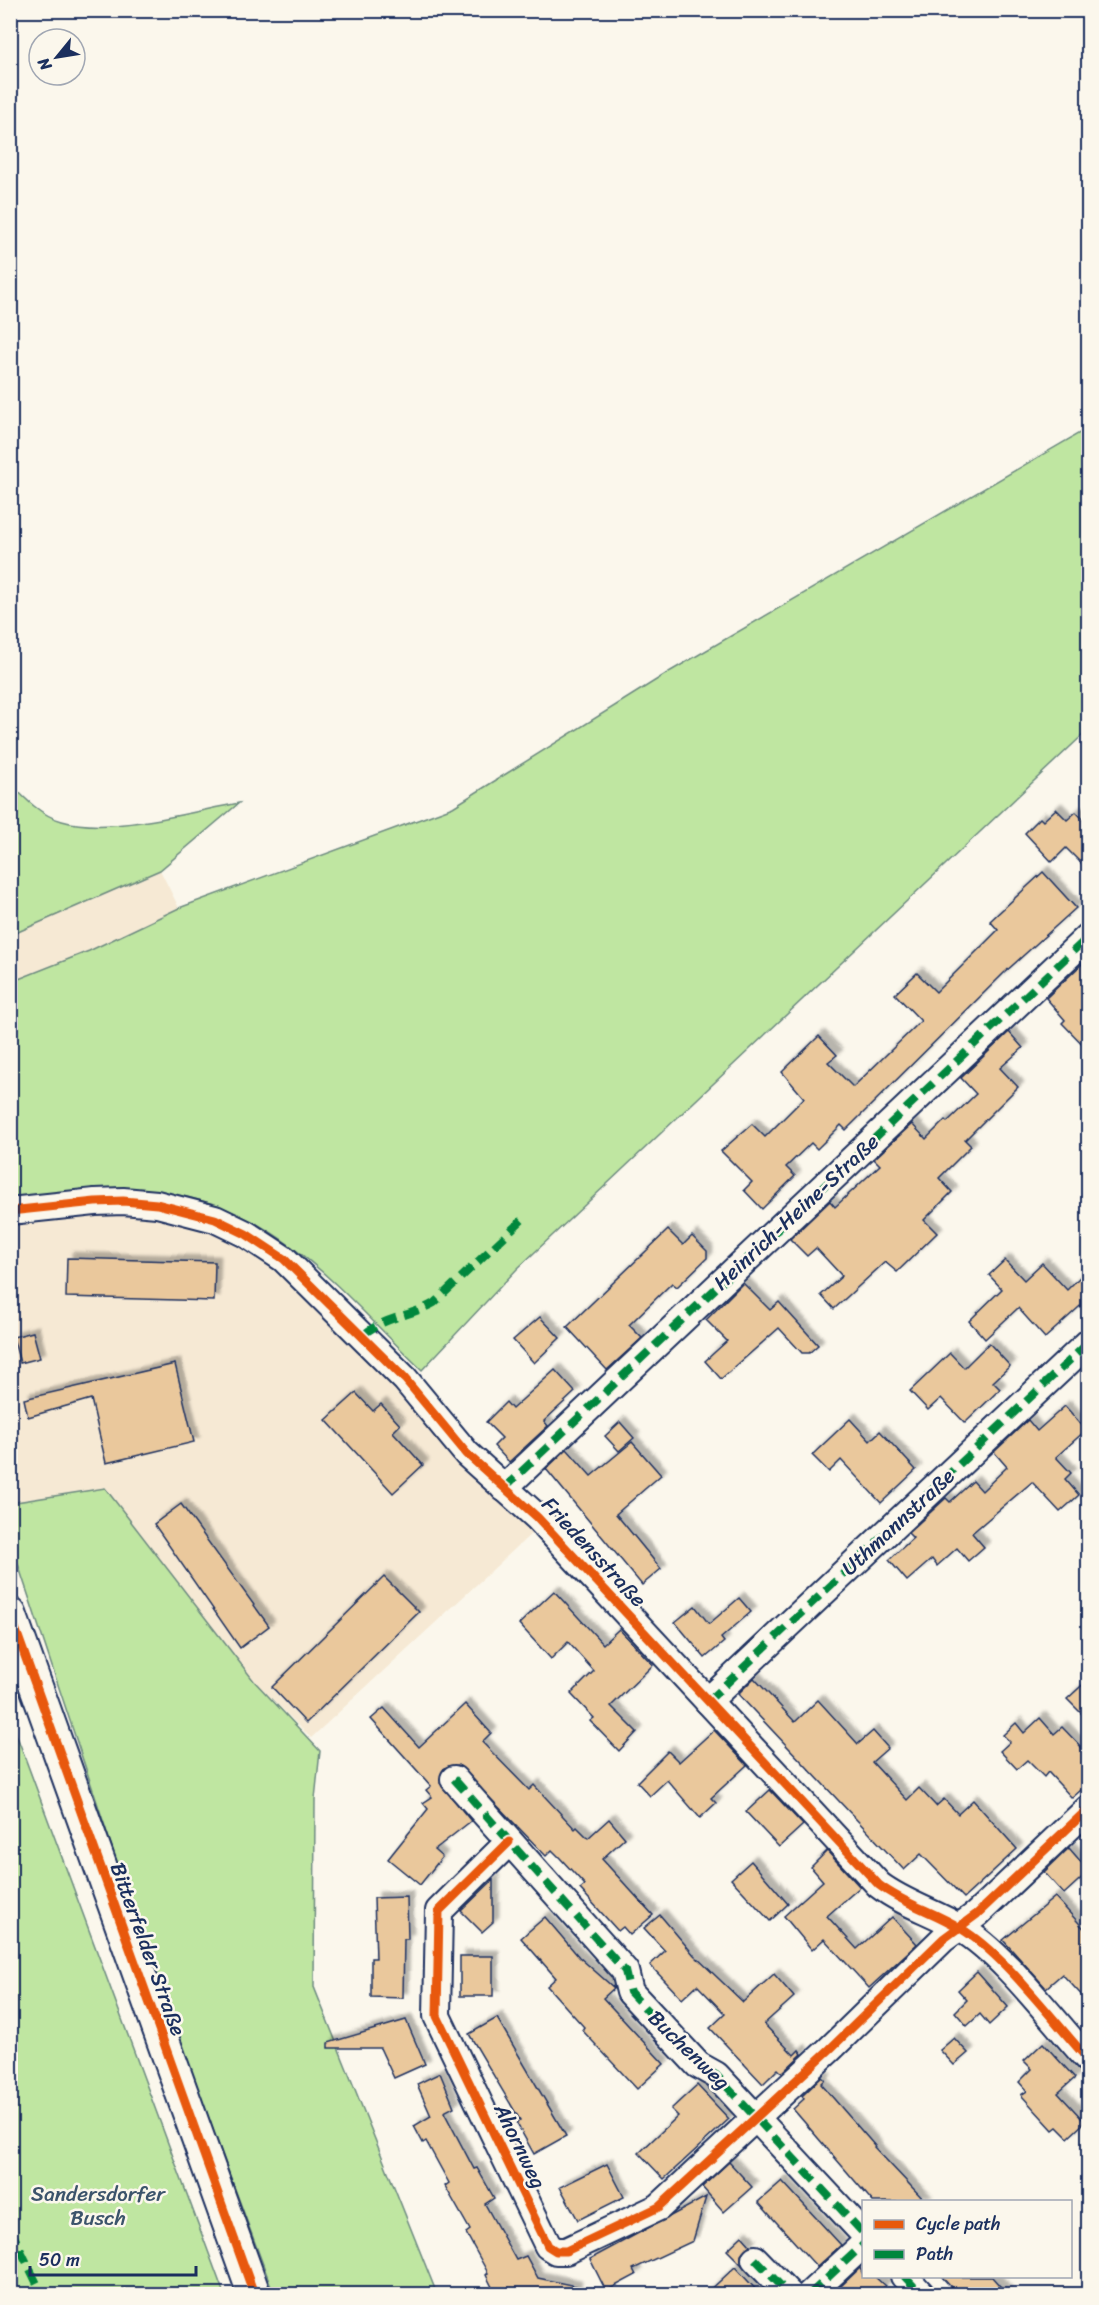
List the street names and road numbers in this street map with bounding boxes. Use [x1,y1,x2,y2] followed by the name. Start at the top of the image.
[704,1124,889,1300] street label: Heinrich-Heine-Straße
[832,1459,964,1585] street label: Uthmannstraße
[532,1487,656,1617] street label: Friedensstraße
[99,1857,197,2041] street label: Bitterfelder Straße
[639,2000,740,2100] street label: Buchenweg
[482,2096,557,2196] street label: Ahornweg

